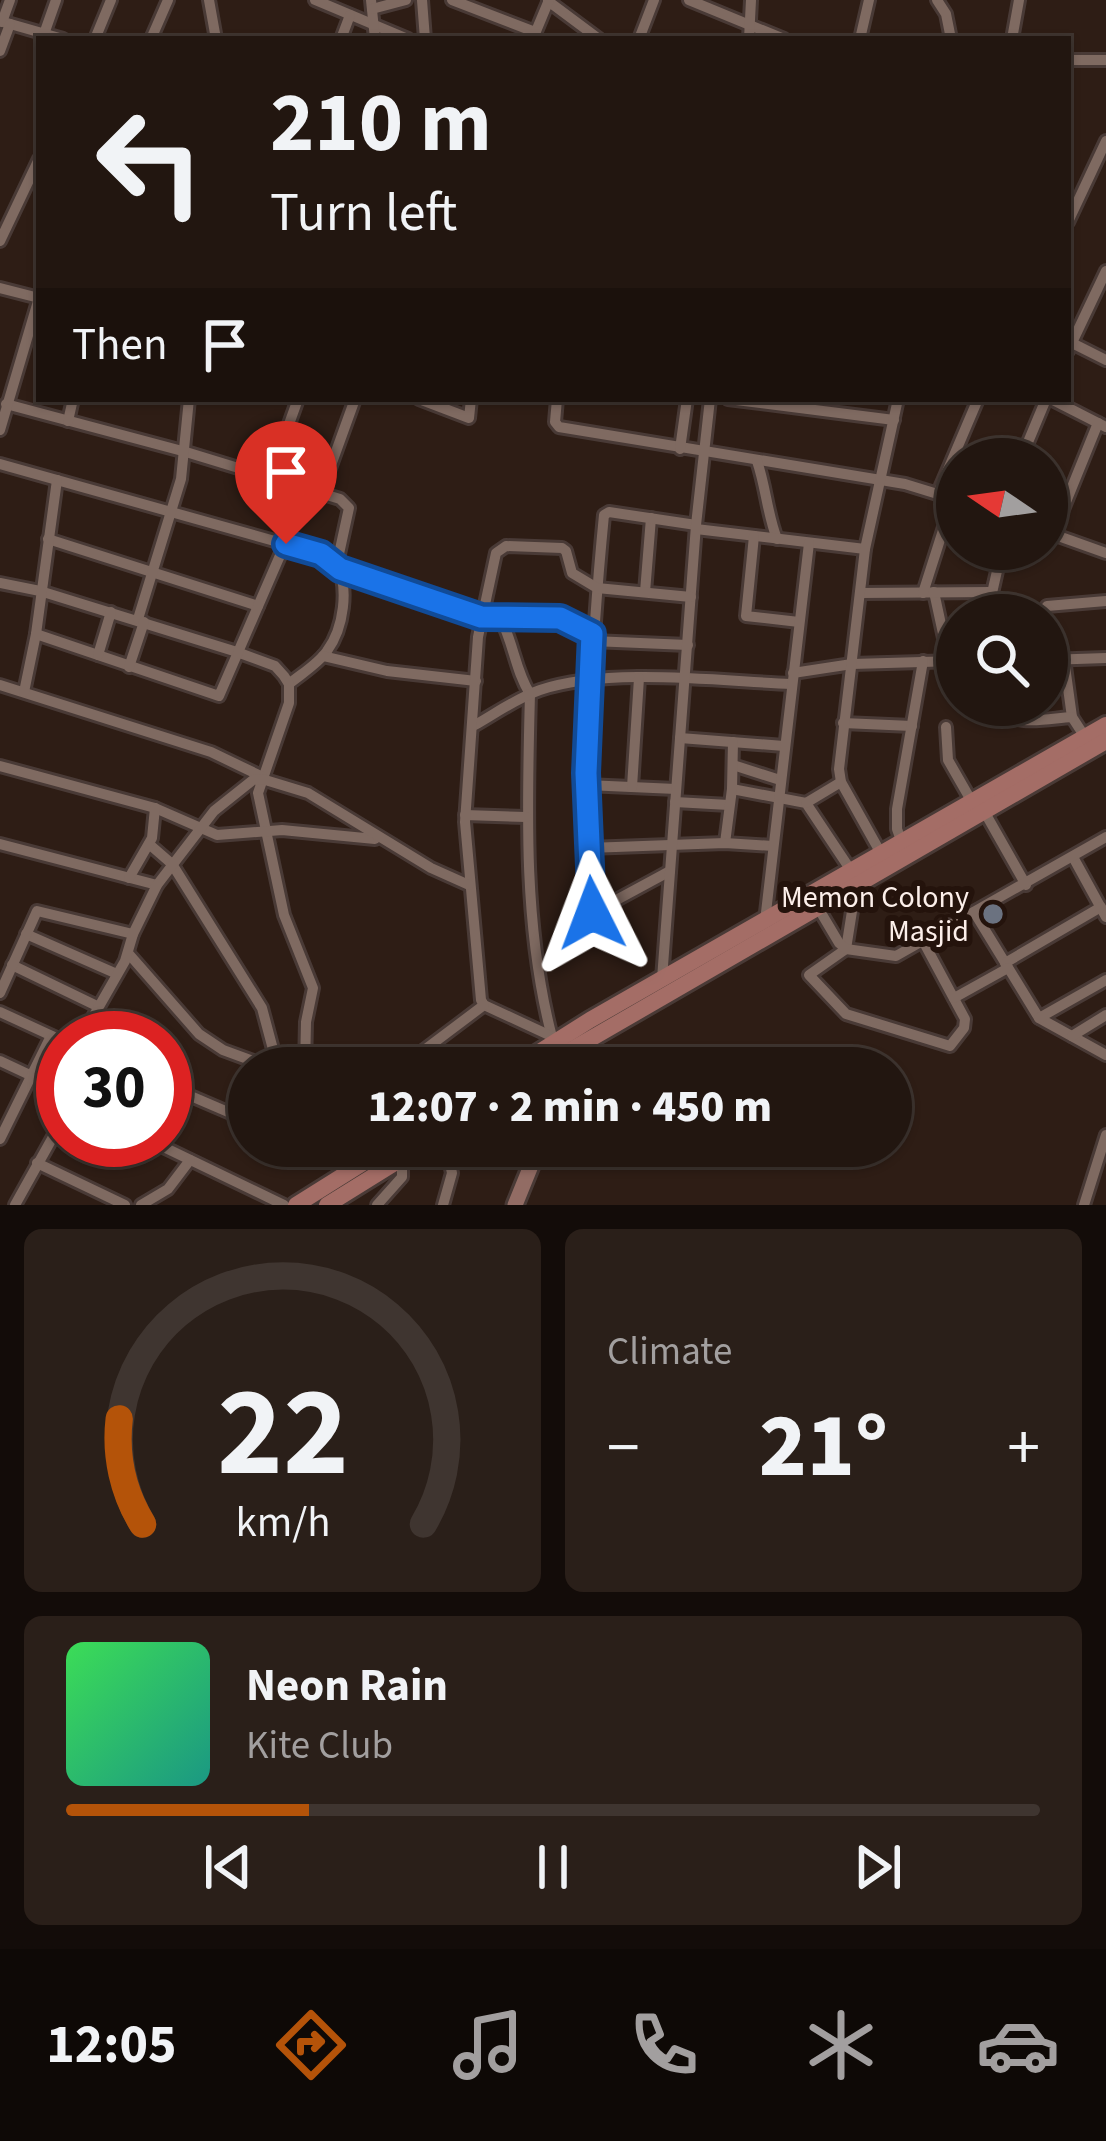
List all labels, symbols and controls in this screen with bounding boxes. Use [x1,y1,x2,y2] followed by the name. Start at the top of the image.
[270,64,492,184] text: 210 m
[72,84,228,240] icon: left
[270,175,457,252] text: Turn left
[192,312,258,378] icon: arrive
[72,313,168,377] text: Then
[235,421,337,544] pin
[936,438,1068,570] north arrow
[936,438,1068,726] map controls
[253,439,319,505] icon: arrive
[936,594,1068,726] button: search
[529,850,655,976] position arrow
[781,876,969,953] place label: Memon Colony Masjid
[980,901,1006,927] marker: Memon Colony Masjid
[36,1011,192,1167] speed limit sign: 30
[368,1075,772,1139] text: 12:07 · 2 min · 450 m
[607,1324,732,1380] text: Climate
[217,1345,348,1523] text: 22
[759,1383,888,1511] text: 21°
[607,1401,640,1495] text: −
[1007,1401,1040,1495] text: +
[235,1491,330,1552] text: km/h
[246,1654,448,1718] text: Neon Rain
[246,1718,393,1774] text: Kite Club
[195,1834,261,1900] icon: previous
[520,1834,586,1900] icon: pause
[845,1834,911,1900] icon: next
[269,2003,353,2087] icon: directions
[446,2003,530,2087] icon: music
[622,2003,706,2087] icon: phone
[799,2003,883,2087] icon: climate
[976,2003,1060,2087] icon: car
[46,2007,177,2084] text: 12:05

